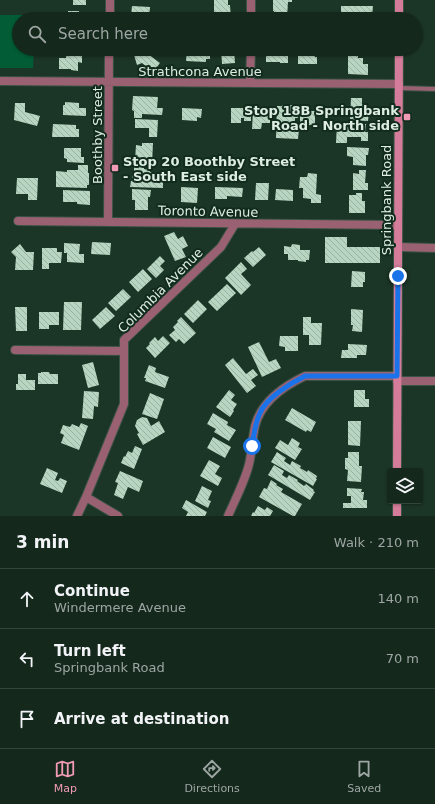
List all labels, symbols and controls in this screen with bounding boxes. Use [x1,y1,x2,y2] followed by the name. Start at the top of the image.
[12,12,423,56] search box
[26,23,48,45] icon: search
[58,25,148,43] text: Search here
[138,64,262,79] street label: Strathcona Avenue
[90,86,105,184] street label: Boothby Street
[244,103,399,133] place label: Stop 18B Springbank Road - North side
[402,112,412,122] marker: Stop 18B Springbank Road - North side
[379,145,394,255] street label: Springbank Road
[123,154,295,184] place label: Stop 20 Boothby Street - South East side
[110,163,120,173] marker: Stop 20 Boothby Street - South East side
[157,203,258,220] street label: Toronto Avenue
[115,245,206,336] street label: Columbia Avenue
[389,267,407,285] route end
[243,437,261,455] route start
[387,468,423,504] map controls
[387,468,423,504] button: layers
[16,532,69,552] text: 3 min
[334,535,419,550] text: Walk · 210 m
[54,582,130,600] text: Continue
[16,588,38,610] icon: ahead
[377,591,419,606] text: 140 m
[54,600,186,615] text: Windermere Avenue
[54,642,126,660] text: Turn left
[16,648,38,670] icon: left
[386,651,419,666] text: 70 m
[54,660,165,675] text: Springbank Road
[16,708,38,730] icon: arrive
[54,710,229,728] text: Arrive at destination
[54,758,77,795] tab: Map
[184,758,240,795] tab: Directions
[347,758,381,795] tab: Saved

